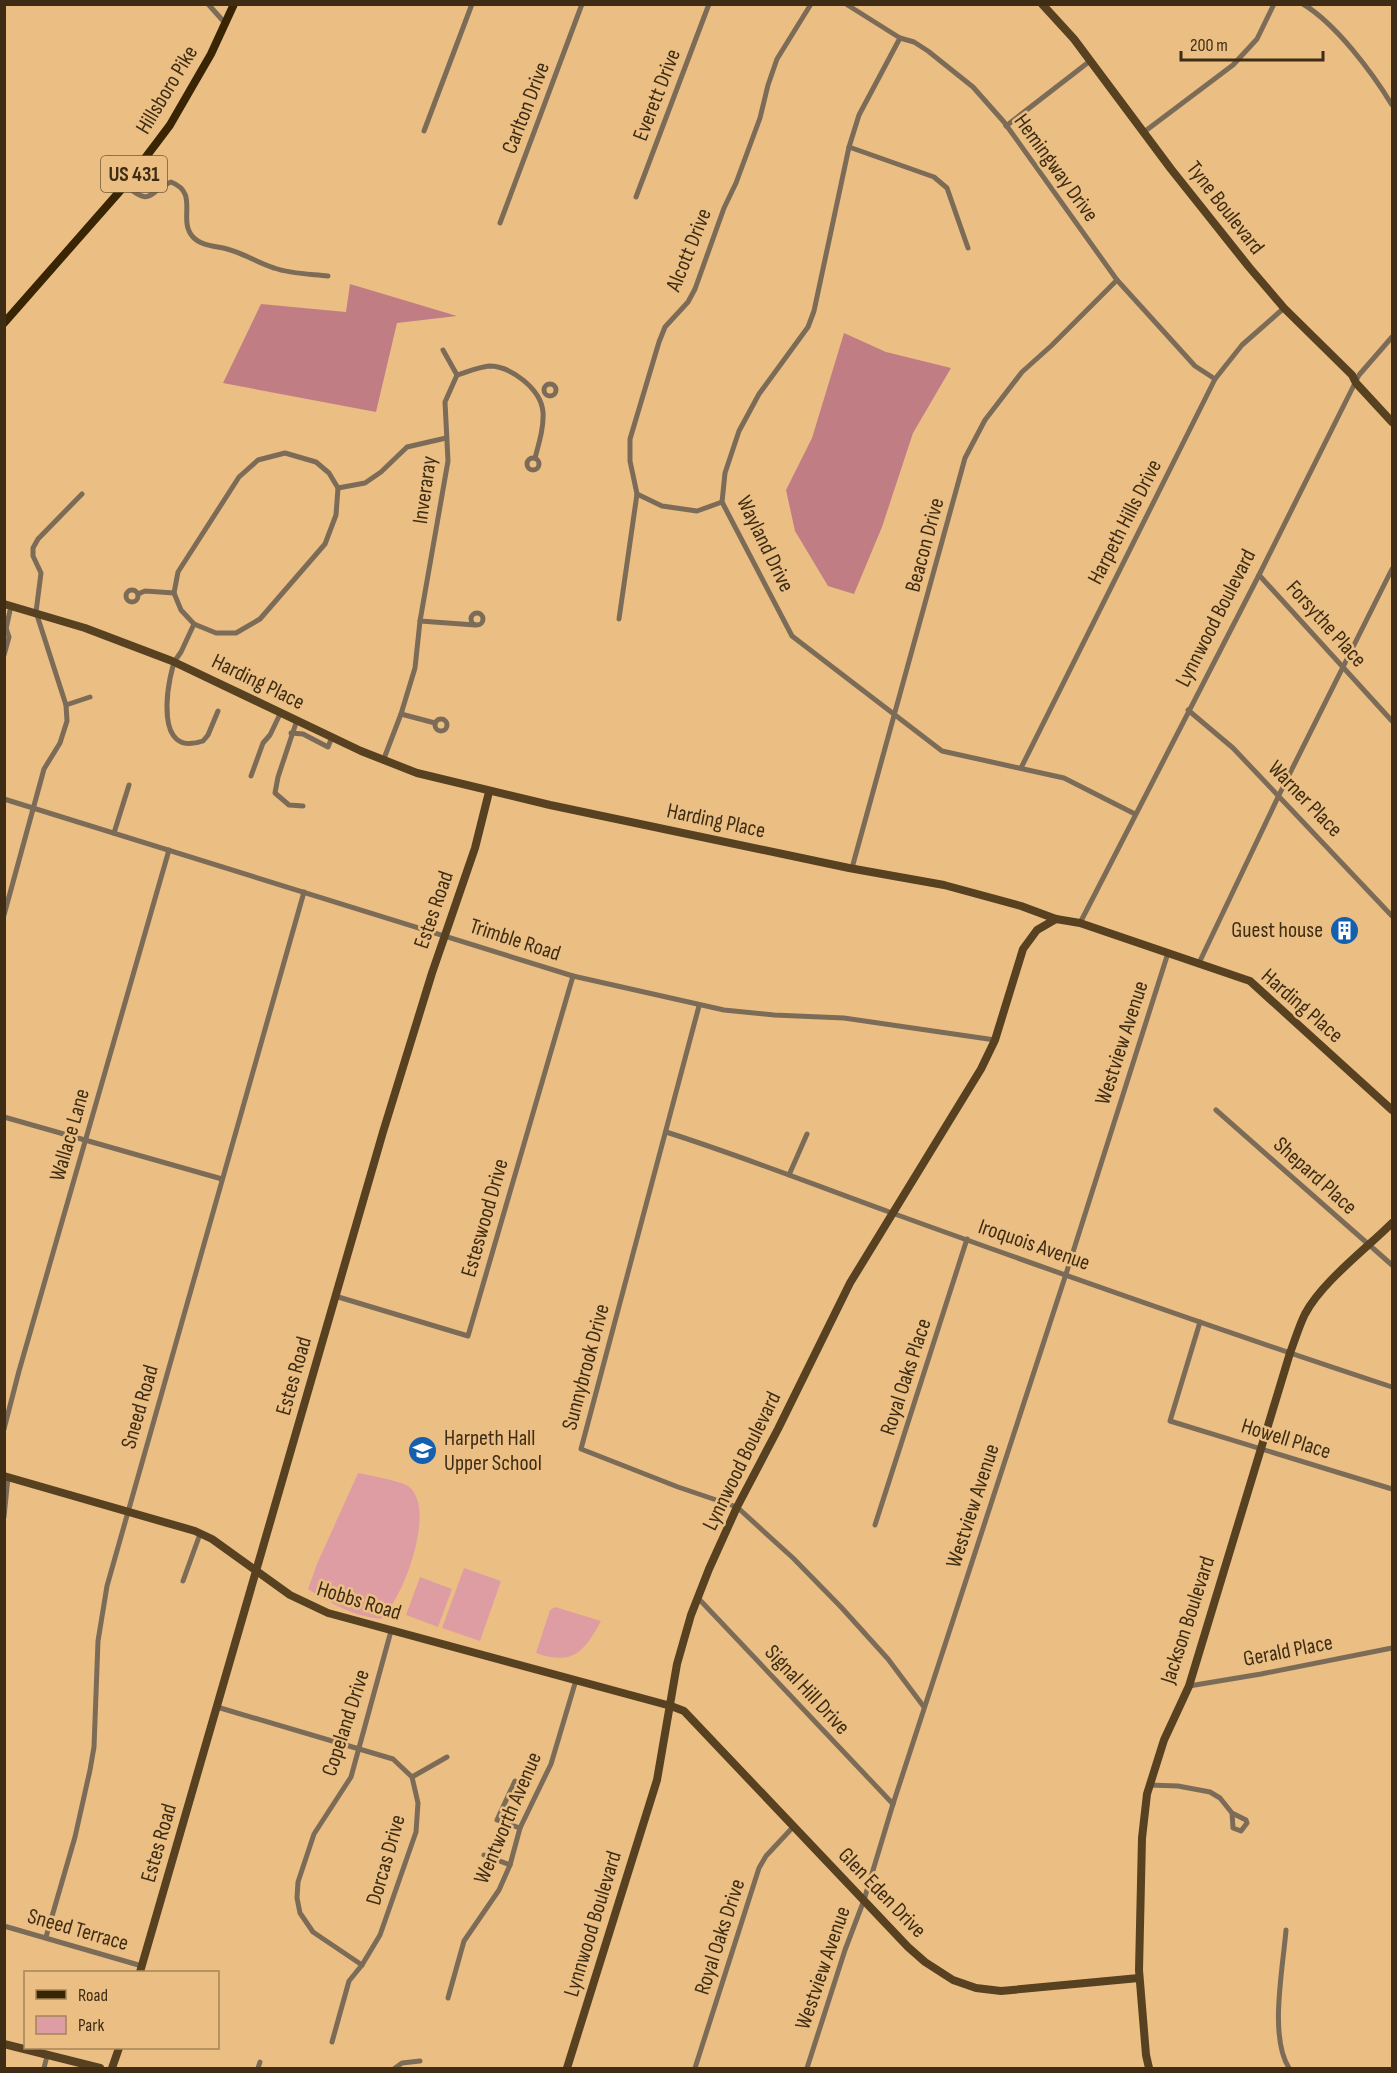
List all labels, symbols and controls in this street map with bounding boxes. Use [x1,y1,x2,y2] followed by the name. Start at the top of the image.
[1181,24,1324,62] scale bar
[1190,35,1228,56] text: 200 m
[130,41,204,139] street label: Hillsboro Pike
[627,45,687,145] street label: Everett Drive
[496,58,556,158] street label: Carlton Drive
[1008,109,1104,227] street label: Hemingway Drive
[101,156,167,192] road number: US 431
[1180,156,1270,260] street label: Tyne Boulevard
[660,205,718,296] street label: Alcott Drive
[407,454,443,526] street label: Inveraray
[1082,455,1168,589] street label: Harpeth Hills Drive
[730,492,800,596] street label: Wayland Drive
[900,495,950,595] street label: Beacon Drive
[1170,545,1262,691] street label: Lynnwood Boulevard
[1280,575,1372,673] street label: Forsythe Place
[207,648,309,716] street label: Harding Place
[1262,755,1348,843] street label: Warner Place
[664,797,768,845] street label: Harding Place
[408,868,460,952] street label: Estes Road
[466,913,564,967] street label: Trimble Road
[1328,914,1360,946] building icon: Guest house
[1231,917,1323,944] place label: Guest house
[1255,963,1349,1049] street label: Harding Place
[1089,978,1155,1108] street label: Westview Avenue
[44,1086,96,1184] street label: Wallace Lane
[1268,1131,1362,1221] street label: Shepard Place
[455,1156,515,1280] street label: Esteswood Drive
[975,1213,1093,1277] street label: Iroquois Avenue
[556,1301,616,1433] street label: Sunnybrook Drive
[874,1315,938,1439] street label: Royal Oaks Place
[270,1334,318,1418] street label: Estes Road
[115,1362,165,1452] street label: Sneed Road
[697,1387,787,1535] street label: Lynnwood Boulevard
[1238,1413,1334,1465] street label: Howell Place
[444,1425,542,1477] place label: Harpeth Hall Upper School
[407,1435,439,1467] school or university icon: Harpeth Hall Upper School
[940,1441,1006,1571] street label: Westview Avenue
[1154,1553,1221,1688] street label: Jackson Boulevard
[314,1575,404,1627] street label: Hobbs Road
[1241,1629,1335,1673] street label: Gerald Place
[759,1639,855,1741] street label: Signal Hill Drive
[316,1666,376,1780] street label: Copeland Drive
[468,1748,548,1888] street label: Wentworth Avenue
[135,1801,183,1885] street label: Estes Road
[360,1812,412,1908] street label: Dorcas Drive
[832,1842,932,1944] street label: Glen Eden Drive
[558,1848,628,2000] street label: Lynnwood Boulevard
[689,1876,751,1998] street label: Royal Oaks Drive
[24,1903,132,1957] street label: Sneed Terrace
[789,1903,857,2033] street label: Westview Avenue
[24,1971,219,2049] legend
[78,1985,108,2006] text: Road
[78,2015,104,2036] text: Park

